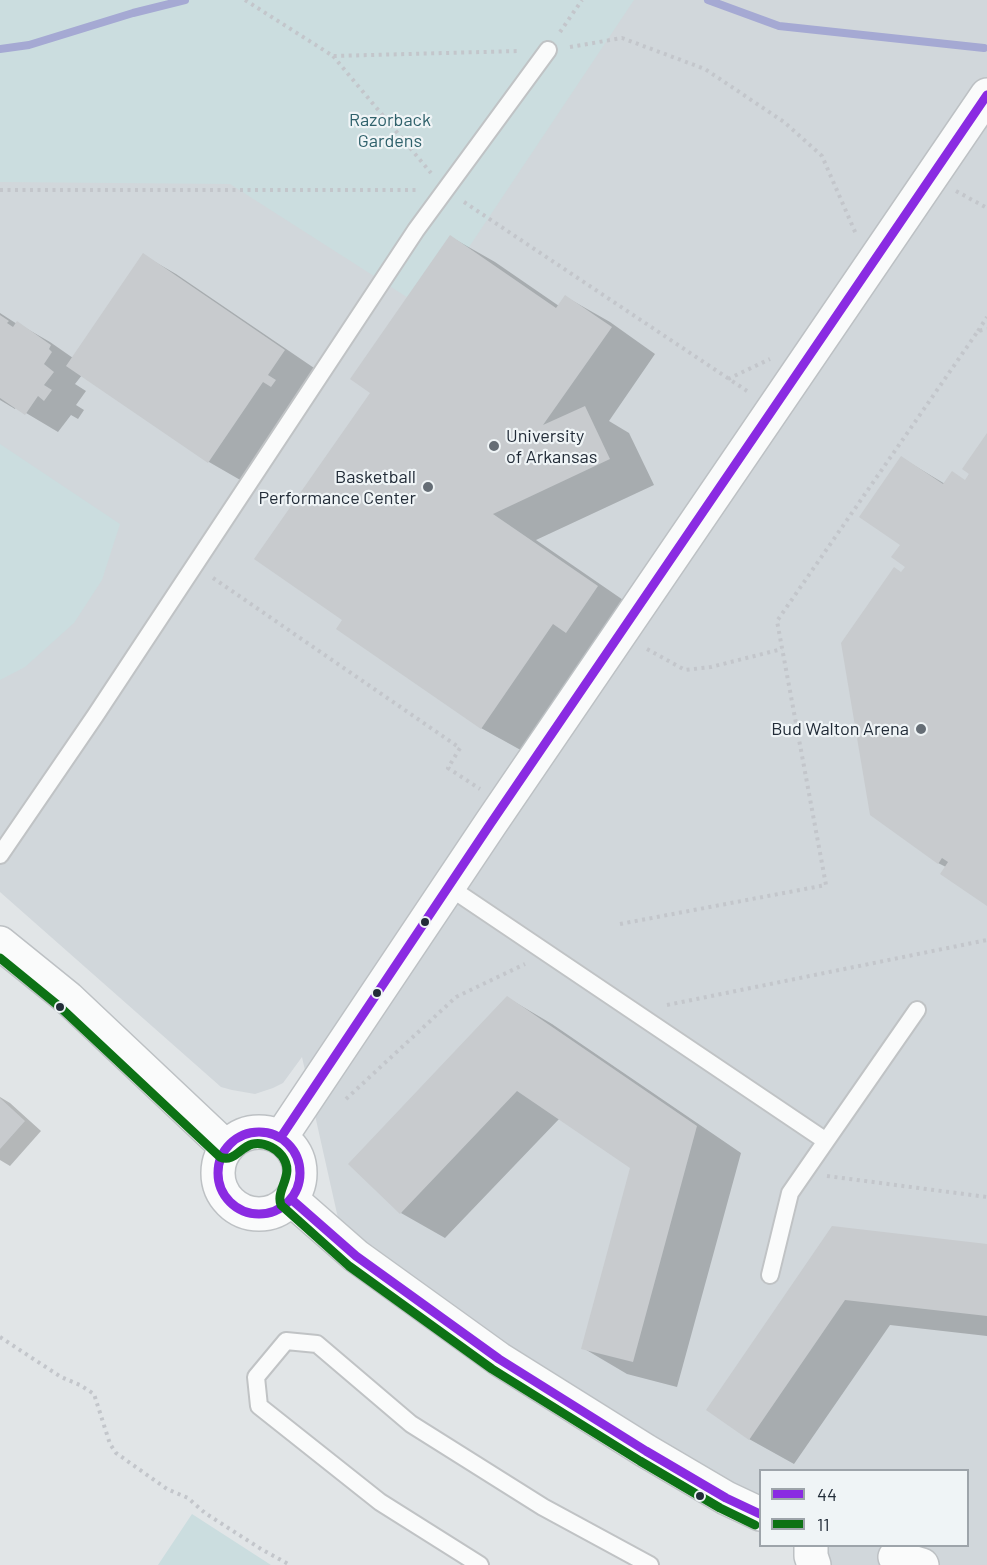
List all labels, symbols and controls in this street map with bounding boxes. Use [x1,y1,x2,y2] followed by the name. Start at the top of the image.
[349,109,431,152] park label: Razorback Gardens
[506,425,597,468] place label: University of Arkansas
[487,439,501,453] marker: University of Arkansas
[259,466,416,508] place label: Basketball Performance Center
[421,480,435,494] marker: Basketball Performance Center
[771,718,909,740] place label: Bud Walton Arena
[914,722,928,736] marker: Bud Walton Arena
[419,916,431,928] unlabelled marker
[371,987,383,999] unlabelled marker
[54,1001,66,1013] unlabelled marker
[759,1469,969,1547] legend
[817,1483,837,1505] text: 44
[694,1490,706,1502] unlabelled marker
[817,1513,830,1535] text: 11

